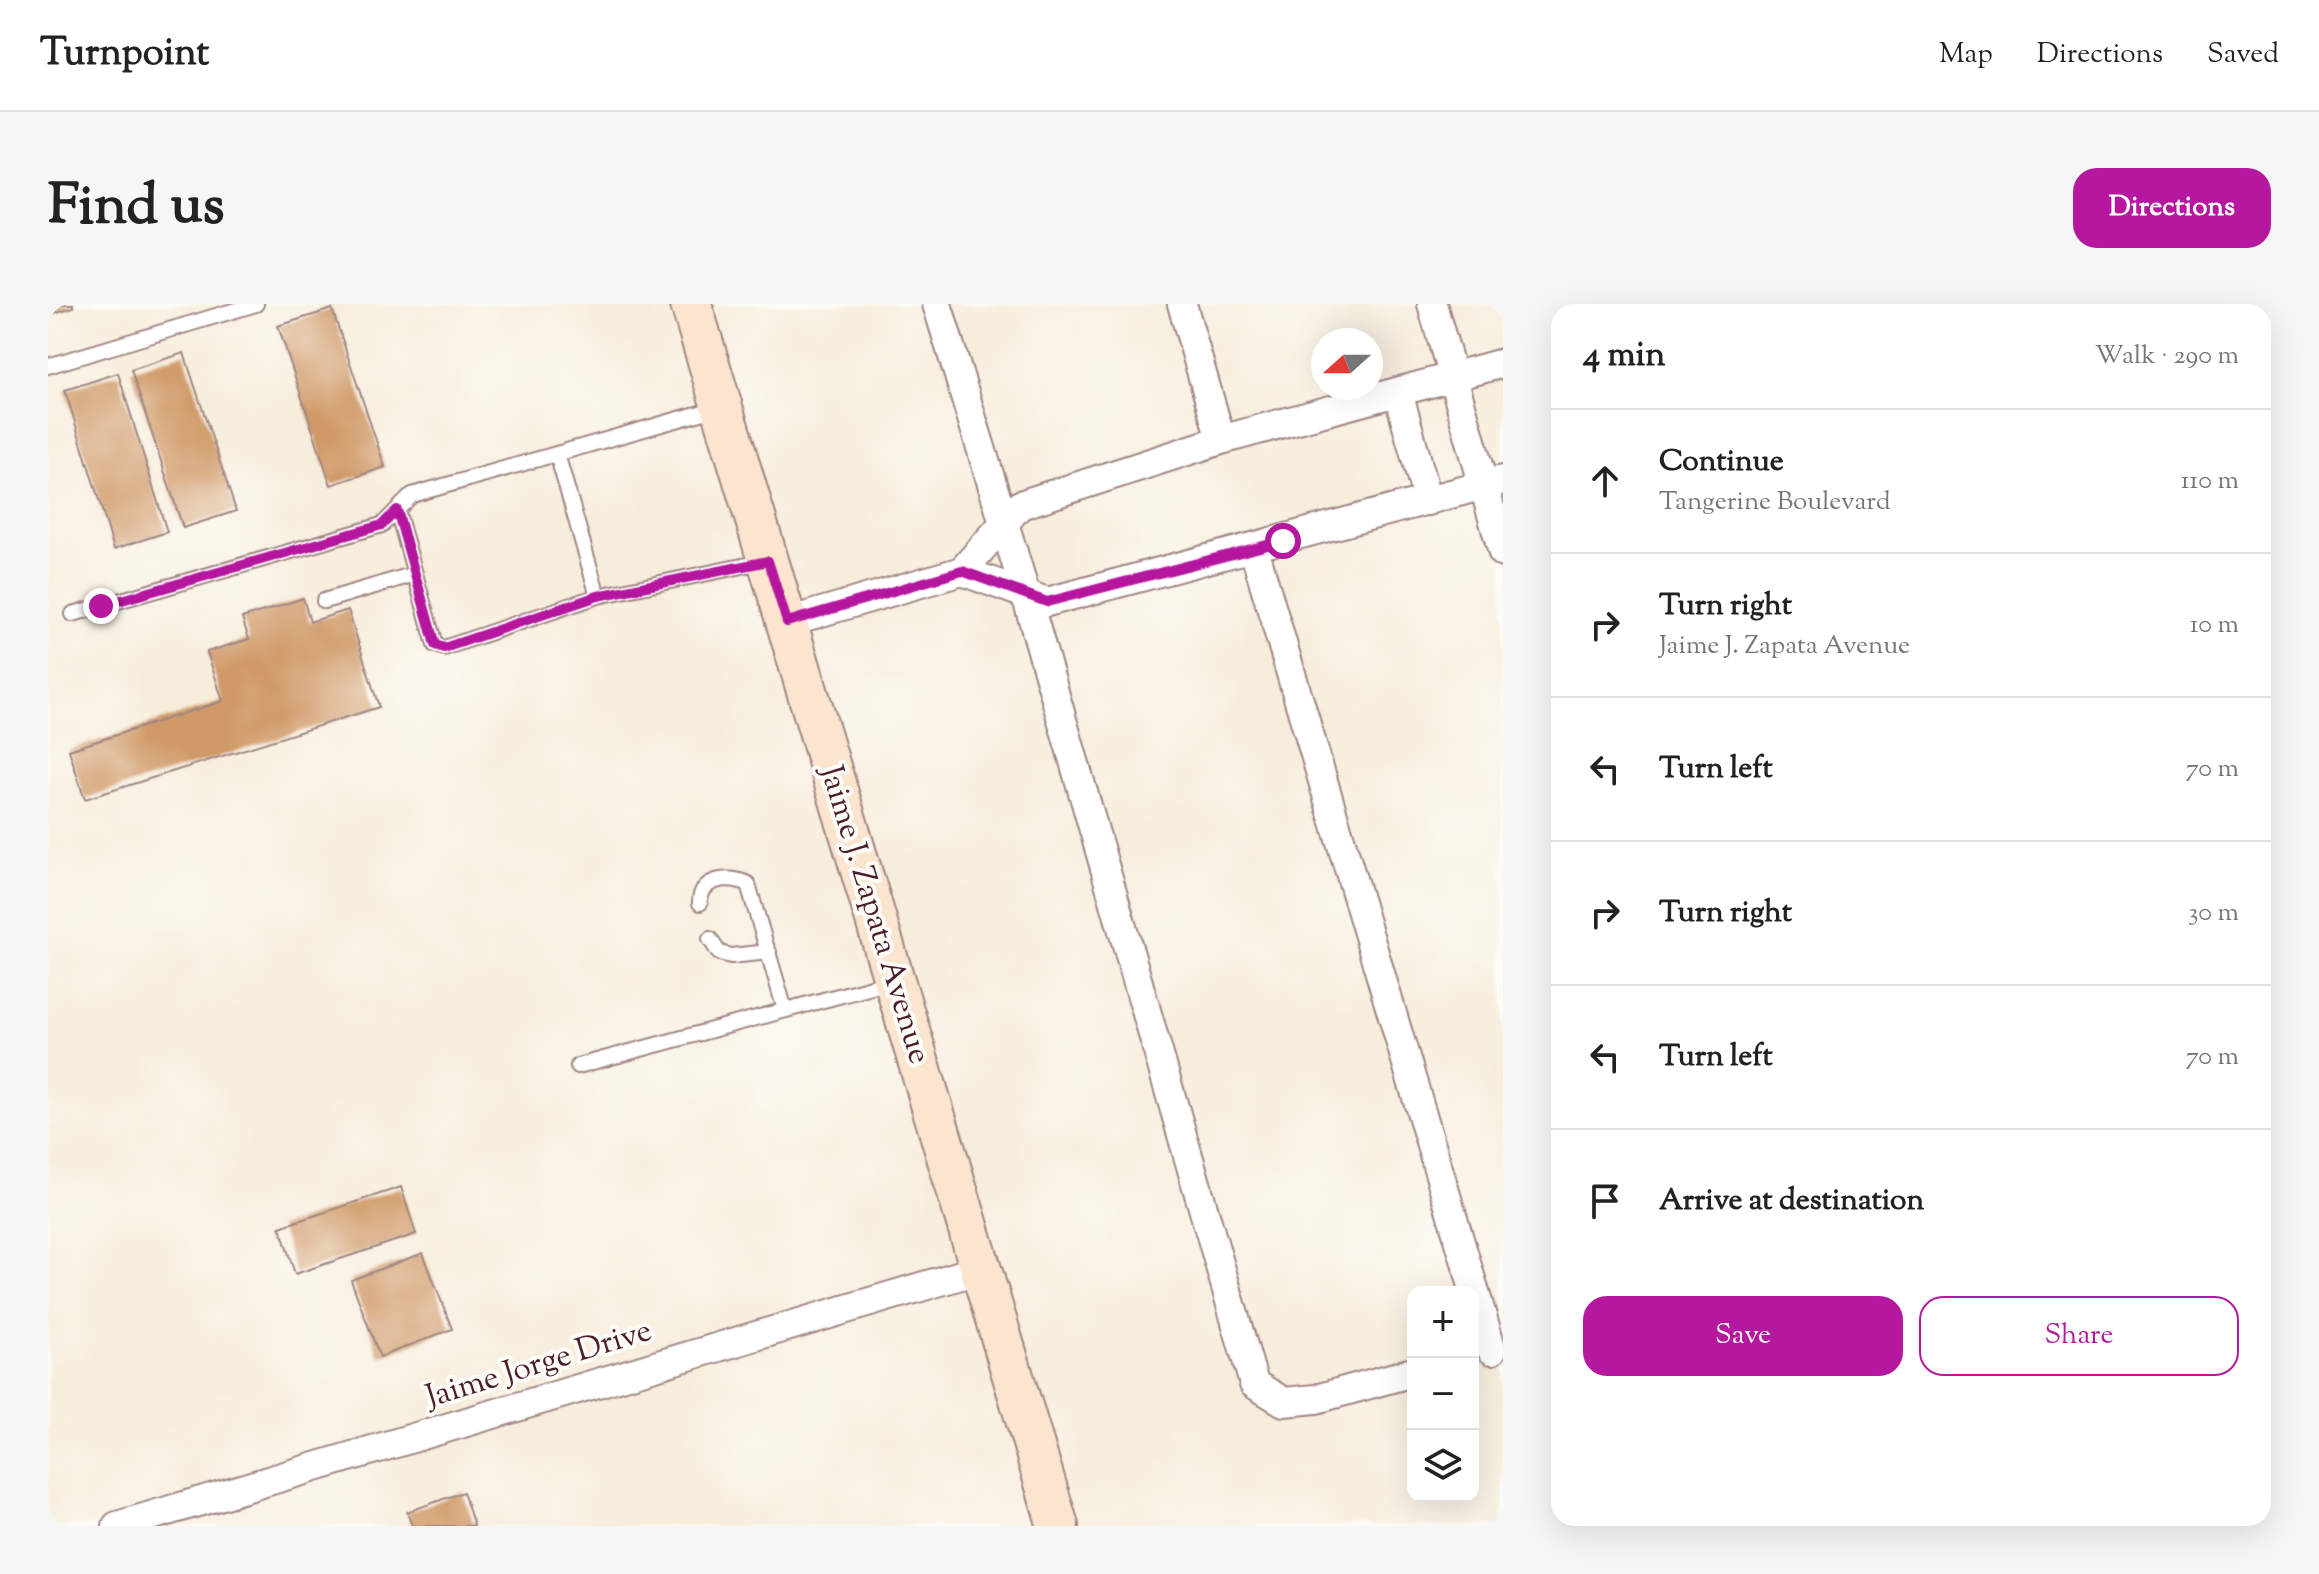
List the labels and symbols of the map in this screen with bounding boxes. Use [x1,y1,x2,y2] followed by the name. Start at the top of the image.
[1311,328,1383,400] north arrow
[1265,523,1301,559] route start
[83,588,119,624] route end
[806,759,941,1070] street label: Jaime J. Zapata Avenue
[418,1309,658,1422] street label: Jaime Jorge Drive

